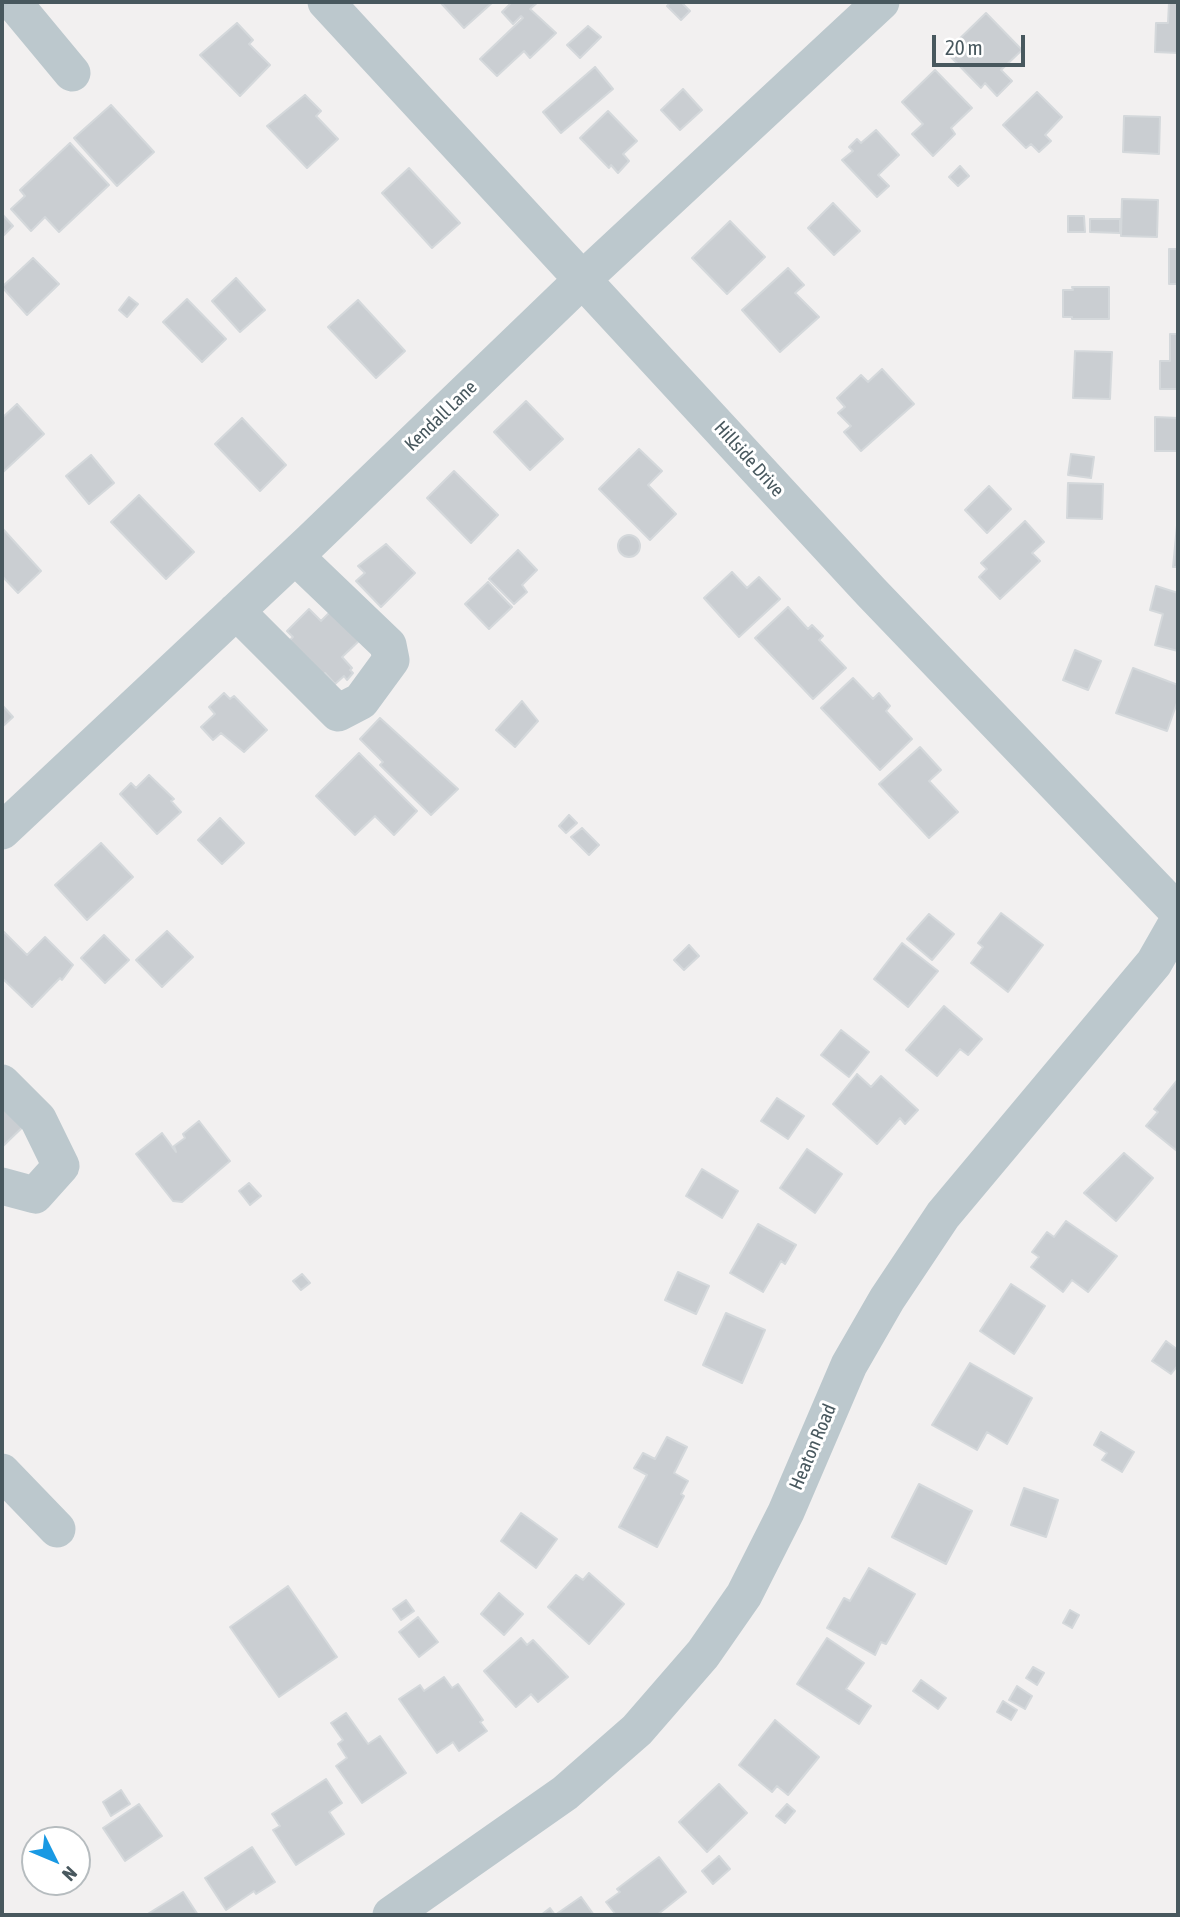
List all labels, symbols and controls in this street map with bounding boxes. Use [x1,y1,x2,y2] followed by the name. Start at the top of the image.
[935,21,1028,65] scale bar
[945,35,983,59] text: 20 m
[400,376,482,456] street label: Kendall Lane
[709,417,789,501] street label: Hillside Drive
[785,1401,841,1493] street label: Heaton Road
[21,1826,91,1896] north arrow
[58,1862,82,1886] text: N

